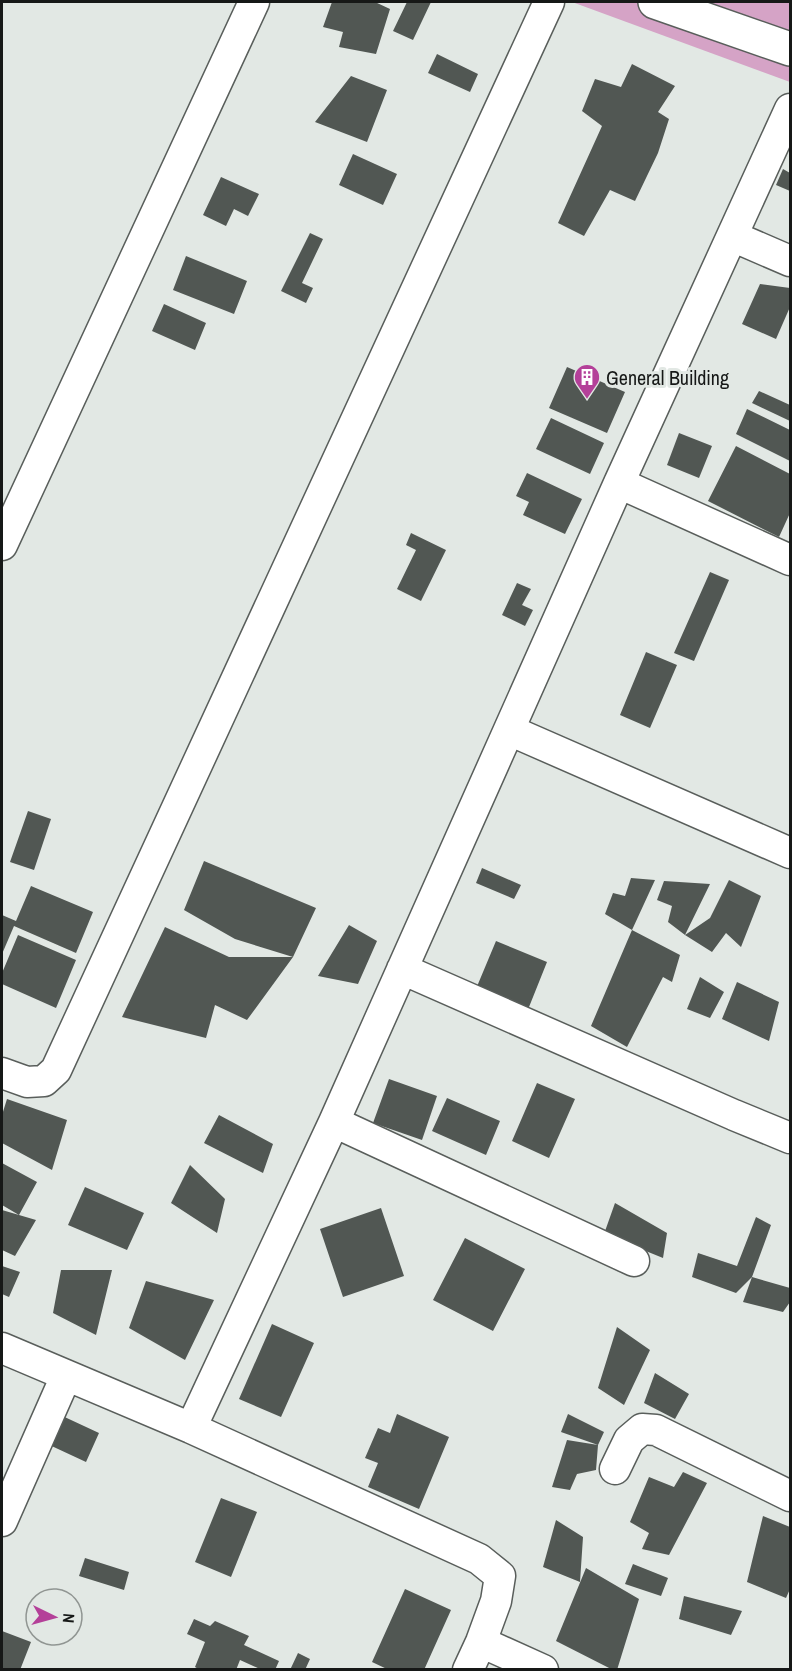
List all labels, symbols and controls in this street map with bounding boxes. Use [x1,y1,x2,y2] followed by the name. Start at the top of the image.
[572,362,602,400] building icon: General Building
[606,364,729,391] place label: General Building
[24,1587,84,1647] north arrow
[58,1613,80,1624] text: N

